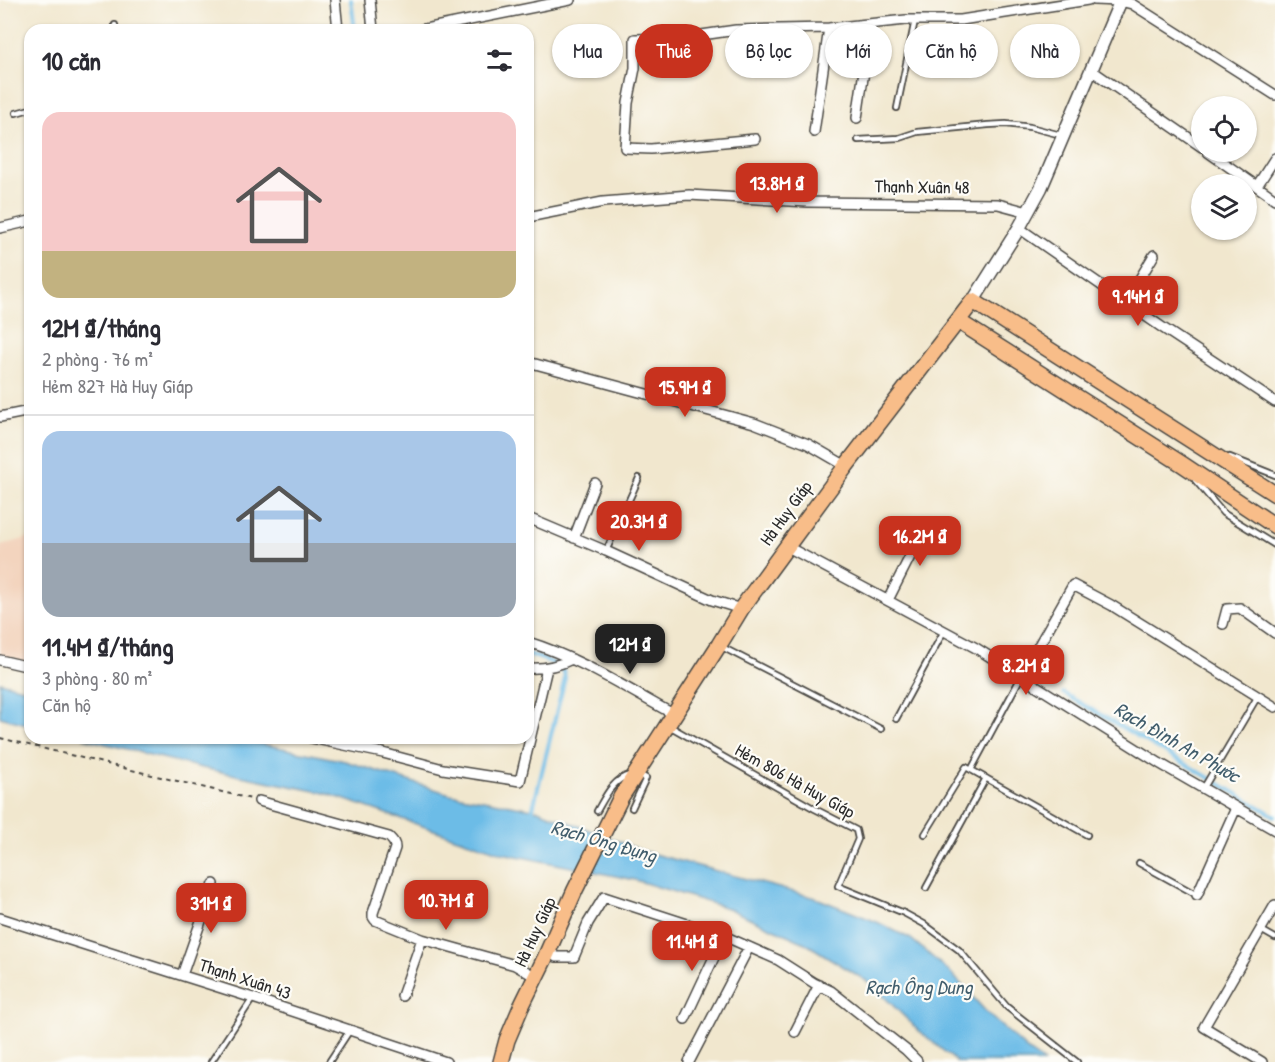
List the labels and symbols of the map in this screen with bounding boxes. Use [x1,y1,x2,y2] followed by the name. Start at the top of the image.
[722,163,832,214] pin: 13.8M ₫
[874,173,970,200] street label: Thạnh Xuân 48
[1083,276,1193,327] pin: 9.14M ₫
[630,367,740,418] pin: 15.9M ₫
[754,475,818,550] street label: Hà Huy Giáp
[584,501,694,552] pin: 20.3M ₫
[865,516,975,567] pin: 16.2M ₫
[588,624,672,675] pin: 12M ₫
[977,645,1075,696] pin: 8.2M ₫
[1110,695,1247,789] water label: Rạch Đình An Phước
[731,737,860,824] street label: Hẻm 806 Hà Huy Giáp
[548,813,661,870] water label: Rạch Ông Đụng
[391,880,501,931] pin: 10.7M ₫
[169,883,253,934] pin: 31M ₫
[507,893,562,971] street label: Hà Huy Giáp
[637,921,747,972] pin: 11.4M ₫
[196,952,294,1005] street label: Thạnh Xuân 43
[866,973,973,1001] water label: Rạch Ông Dung

